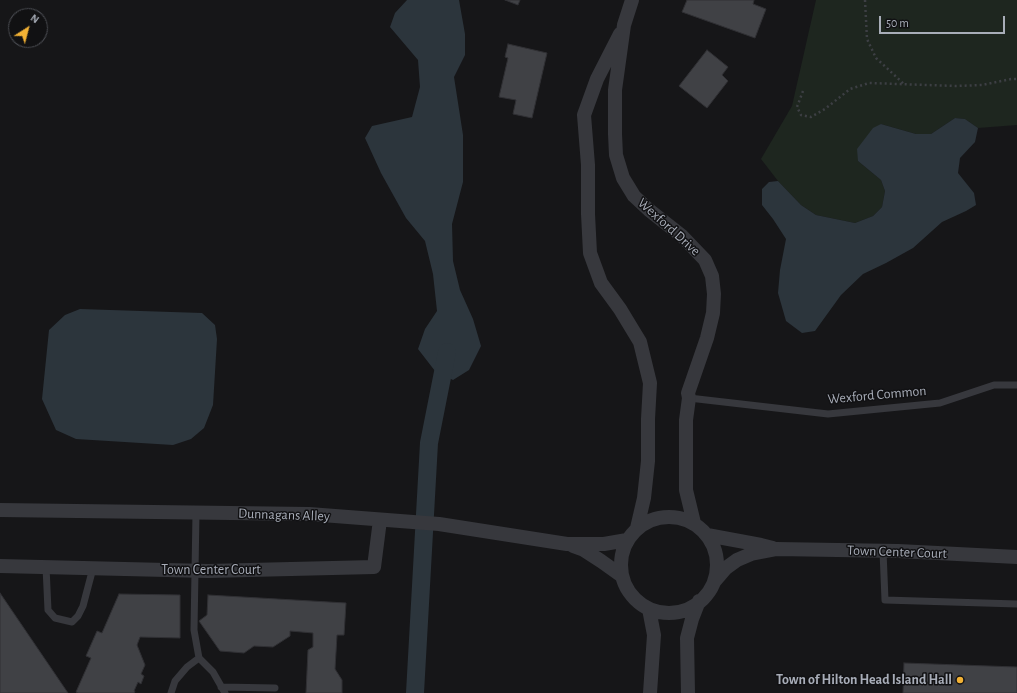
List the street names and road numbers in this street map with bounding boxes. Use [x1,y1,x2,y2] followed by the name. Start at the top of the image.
[634,195,704,259] street label: Wexford Drive
[827,382,927,408] street label: Wexford Common
[238,505,330,525] street label: Dunnagans Alley
[847,542,947,562] street label: Town Center Court
[161,562,261,578] street label: Town Center Court

